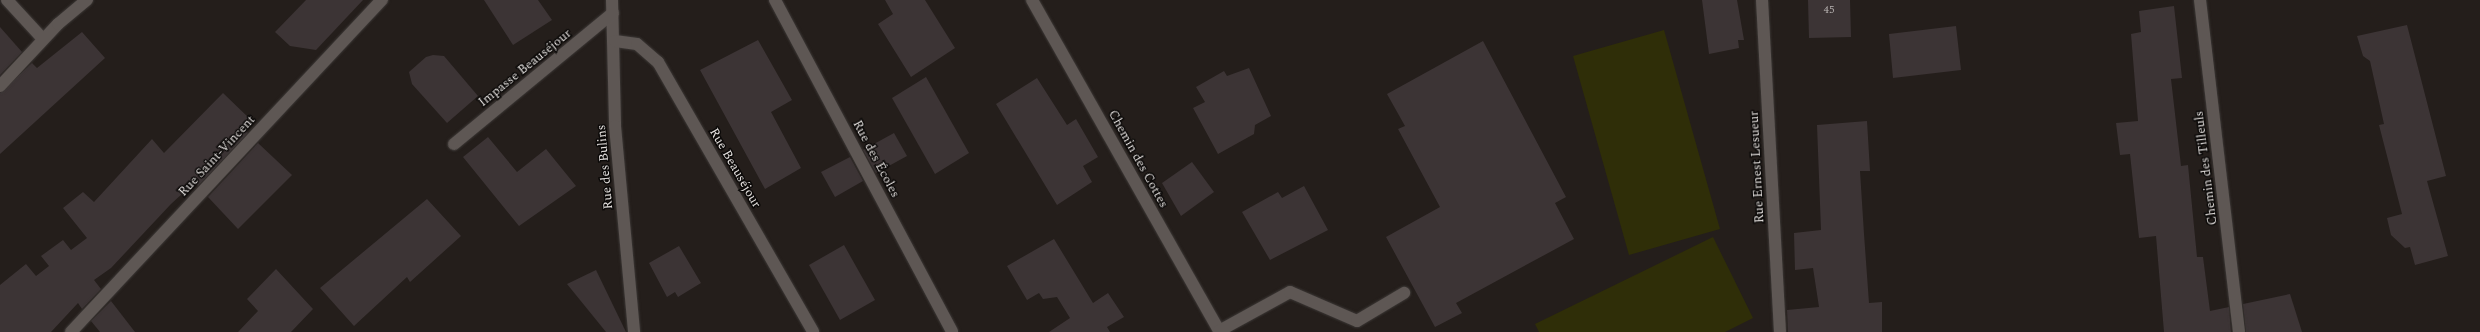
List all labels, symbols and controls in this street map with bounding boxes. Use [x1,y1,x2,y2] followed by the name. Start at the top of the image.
[1824,3,1834,17] house number: 45
[475,26,575,110] street label: Impasse Beauséjour
[1105,107,1171,211] street label: Chemin des Cottes
[1746,110,1768,224] street label: Rue Ernest Lesueur
[2191,110,2221,226] street label: Chemin des Tilleuls
[175,112,259,200] street label: Rue Saint-Vincent
[849,118,903,200] street label: Rue des Écoles
[594,124,616,210] street label: Rue des Bulins
[706,125,764,211] street label: Rue Beauséjour

